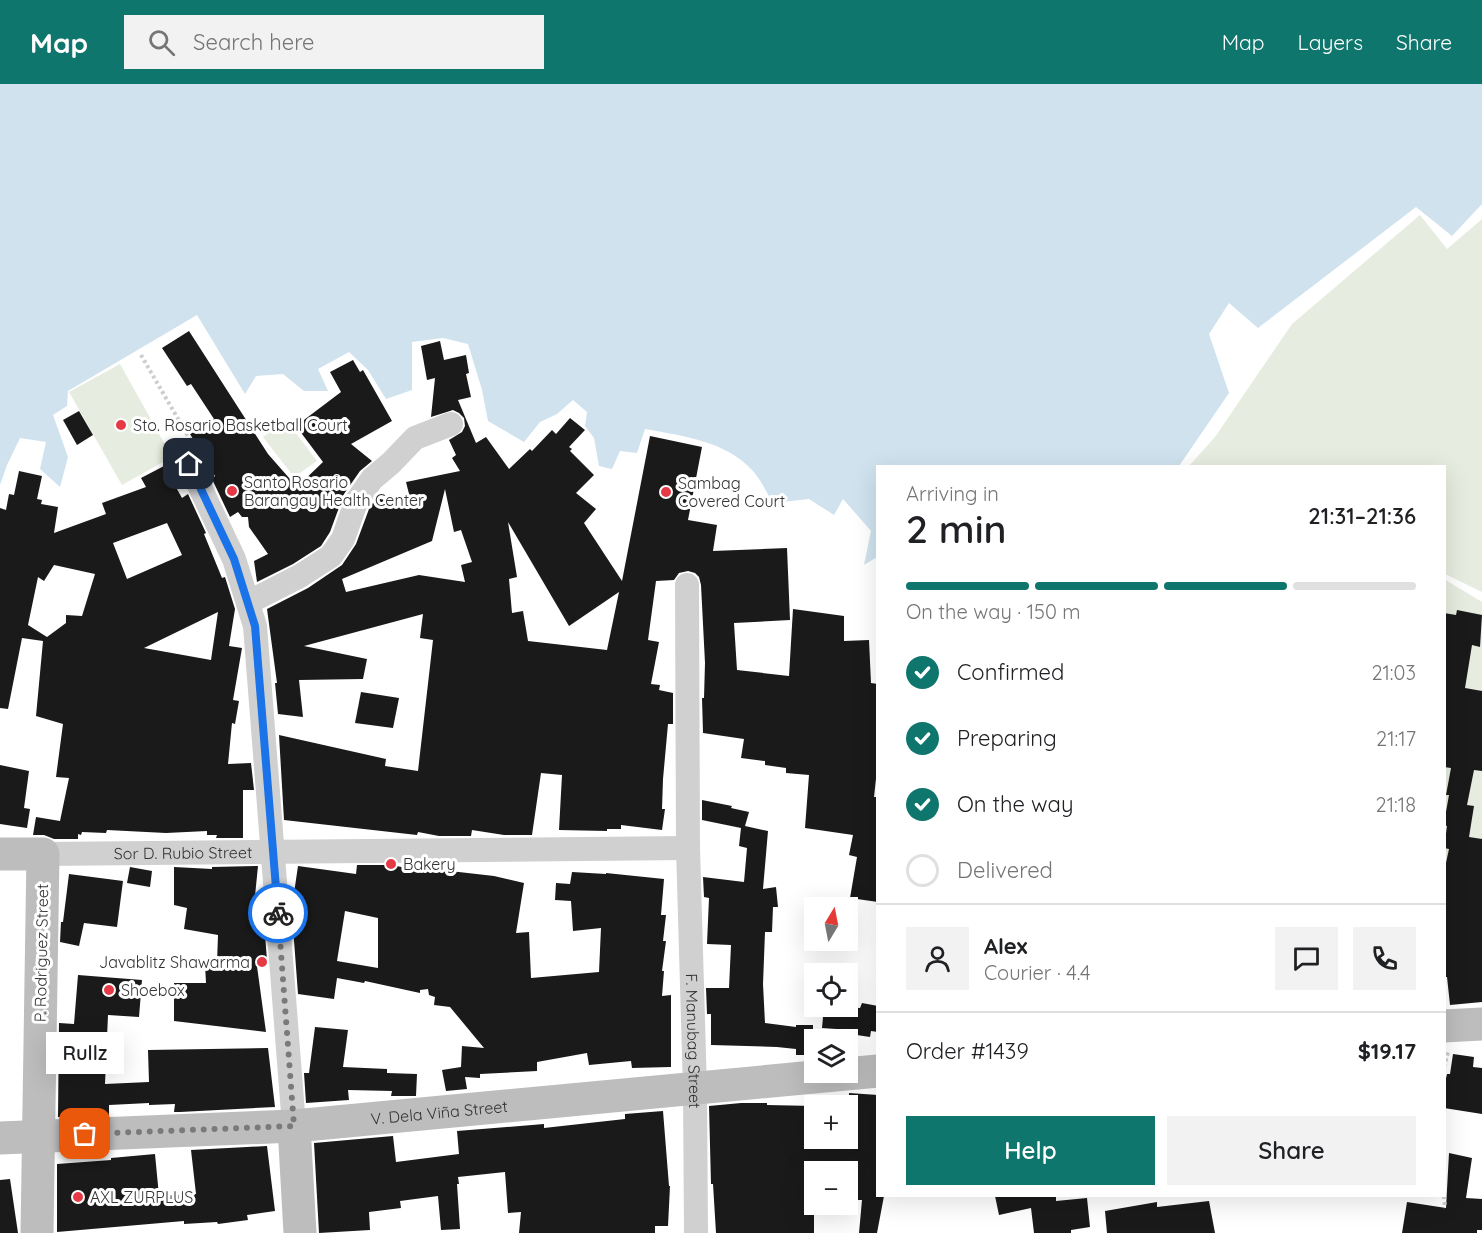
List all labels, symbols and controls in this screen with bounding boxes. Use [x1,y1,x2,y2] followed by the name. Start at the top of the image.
[124,15,544,69] search box
[30,25,88,60] text: Map
[145,26,178,59] icon: search
[193,28,315,56] text: Search here
[1222,29,1265,55] text: Map
[1298,29,1363,55] text: Layers
[1396,29,1452,55] text: Share
[133,415,348,435] place label: Sto. Rosario Basketball Court
[114,418,128,432] marker: Sto. Rosario Basketball Court
[163,438,214,489] pin
[172,447,205,480] icon: home
[244,472,424,510] place label: Santo Rosario Barangay Health Center
[678,473,785,511] place label: Sambag Covered Court
[906,481,999,506] text: Arriving in
[225,484,239,498] marker: Santo Rosario Barangay Health Center
[659,485,673,499] marker: Sambag Covered Court
[1308,502,1416,530] text: 21:31–21:36
[906,504,1007,553] text: 2 min
[906,599,1081,624] text: On the way · 150 m
[906,656,939,689] icon: check
[957,658,1064,686] text: Confirmed
[1371,660,1416,685] text: 21:03
[906,722,939,755] icon: check
[957,724,1057,752] text: Preparing
[1376,726,1416,751] text: 21:17
[906,788,939,821] icon: check
[957,790,1073,818] text: On the way
[1376,792,1416,817] text: 21:18
[114,842,252,863] street label: Sor D. Rubio Street
[403,854,456,874] place label: Bakery
[957,856,1053,884] text: Delivered
[384,857,398,871] marker: Bakery
[248,883,308,943] courier
[30,884,52,1022] street label: P. Rodriguez Street
[262,897,295,930] icon: bike
[804,897,858,951] north arrow
[804,897,858,1215] map controls
[906,927,969,990] button: person
[1275,927,1338,990] button: chat
[1353,927,1416,990] button: phone
[984,932,1027,960] text: Alex
[99,952,250,972] place label: Javablitz Shawarma
[255,955,269,969] marker: Javablitz Shawarma
[984,960,1090,985] text: Courier · 4.4
[804,963,858,1017] button: locate
[682,973,705,1109] street label: F. Manubag Street
[121,980,185,1000] place label: Shoebox
[102,983,116,997] marker: Shoebox
[804,1029,858,1083] button: layers
[46,1032,124,1074] callout: Rullz
[906,1037,1029,1065] text: Order #1439
[1358,1037,1416,1065] text: $19.17
[63,1040,107,1065] text: Rullz
[804,1095,858,1149] button: +
[370,1096,509,1129] street label: V. Dela Viña Street
[59,1108,110,1159] pin
[906,1116,1155,1185] button: Help
[1167,1116,1416,1185] button: Share
[68,1117,101,1150] icon: bag
[804,1161,858,1215] button: −
[90,1187,193,1207] place label: AXL ZURPLUS
[71,1190,85,1204] marker: AXL ZURPLUS

